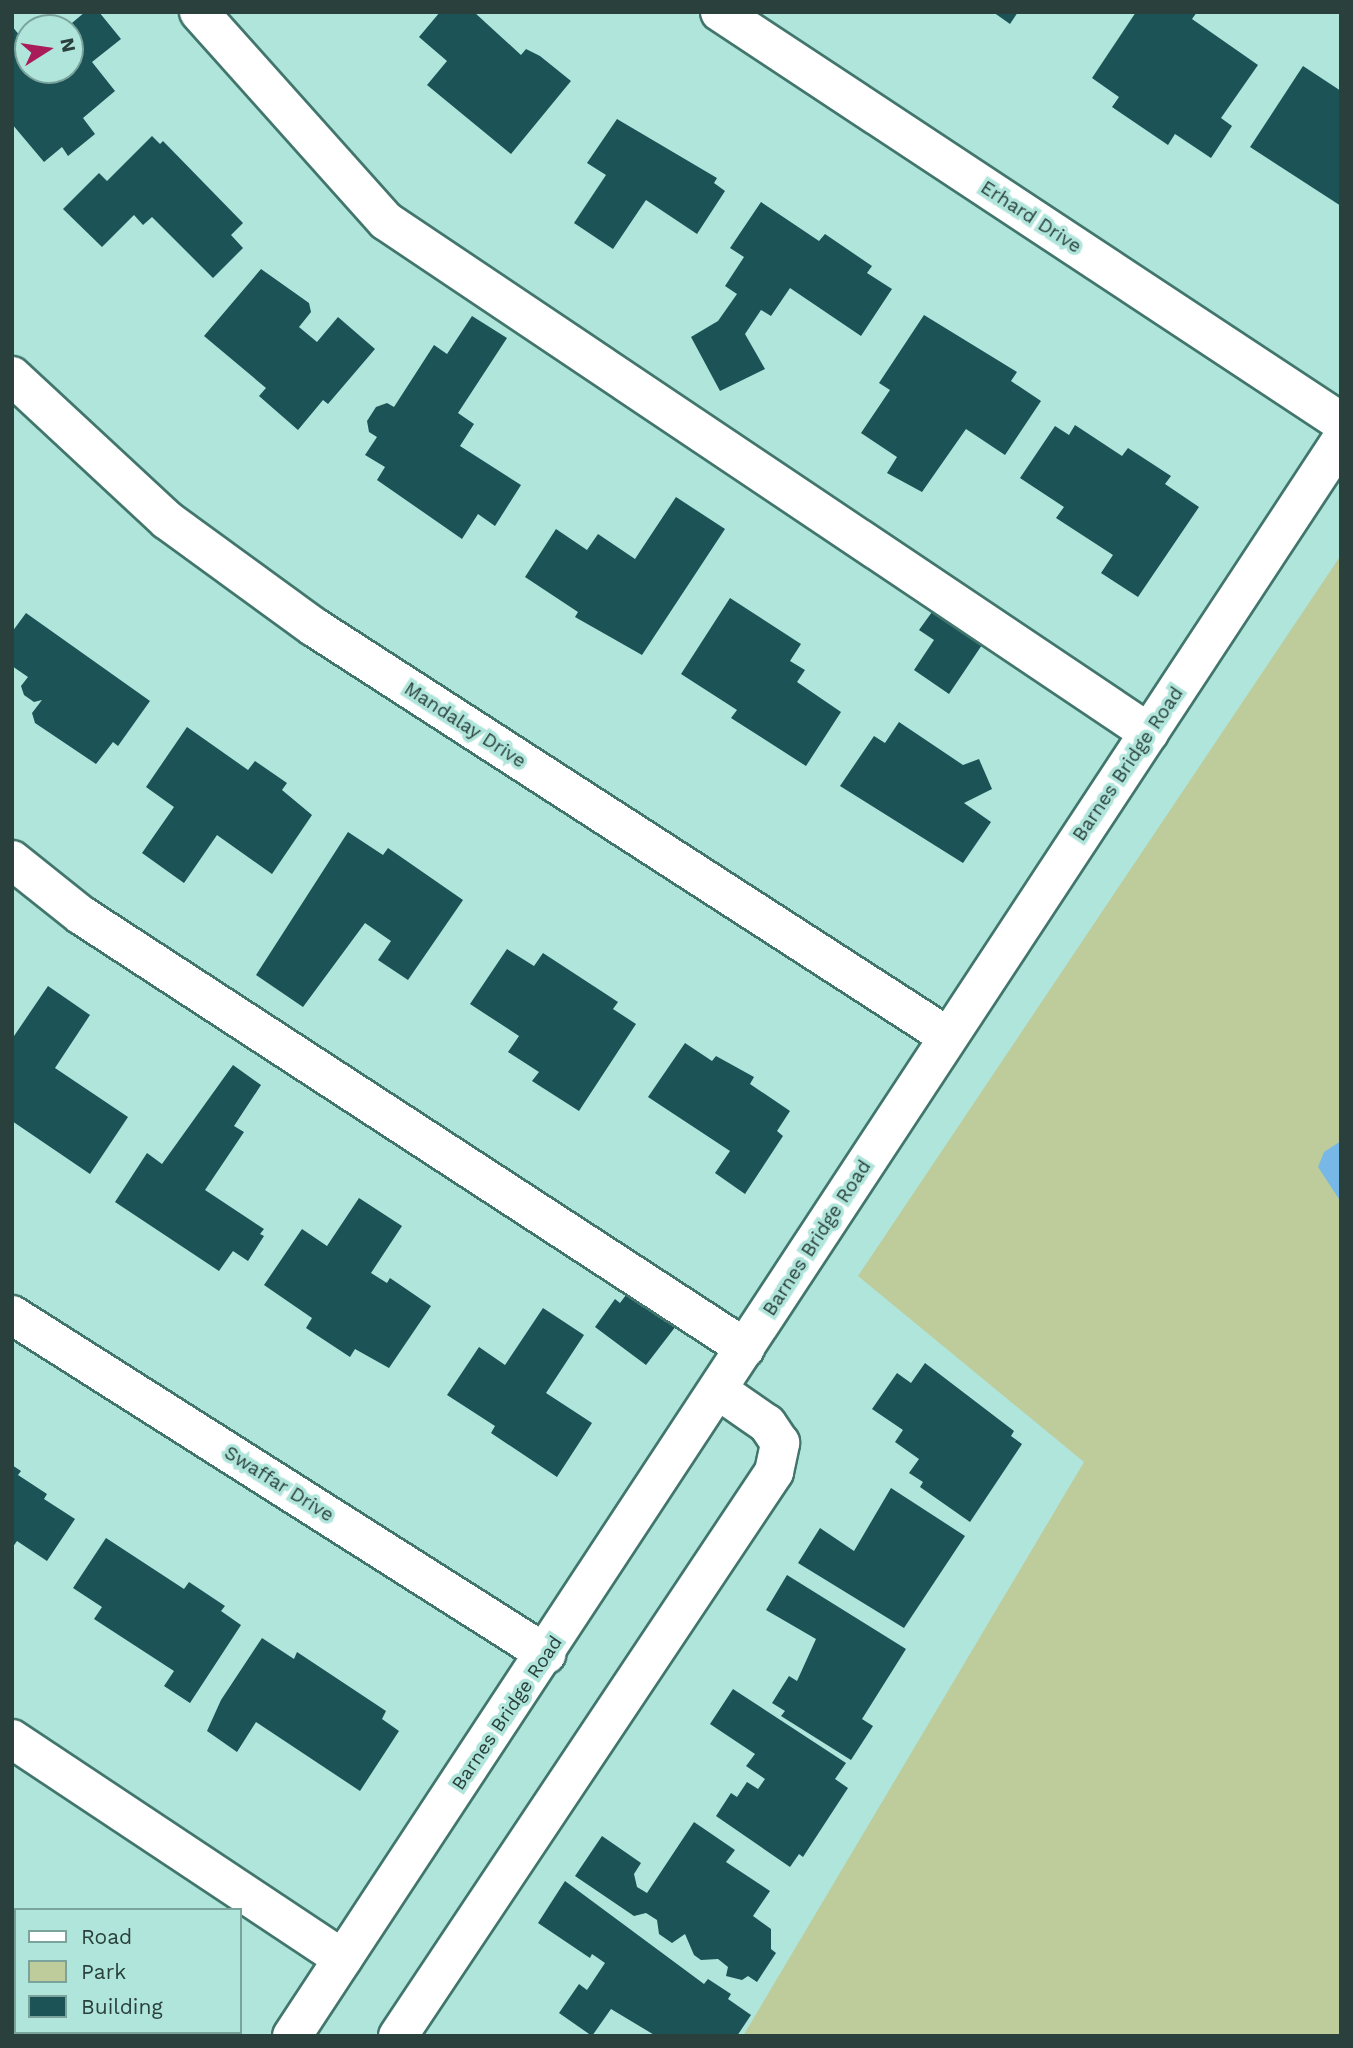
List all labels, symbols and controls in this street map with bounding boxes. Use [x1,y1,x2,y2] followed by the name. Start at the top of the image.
[14,14,84,84] north arrow
[55,36,81,54] text: N
[976,176,1086,258] street label: Erhard Drive
[400,677,530,773] street label: Mandalay Drive
[1068,683,1188,845] street label: Barnes Bridge Road
[758,1156,876,1320] street label: Barnes Bridge Road
[220,1441,338,1527] street label: Swaffar Drive
[447,1632,567,1794] street label: Barnes Bridge Road
[14,1908,242,2034] legend
[81,1924,132,1949] text: Road
[81,1959,126,1984] text: Park
[81,1994,163,2019] text: Building

